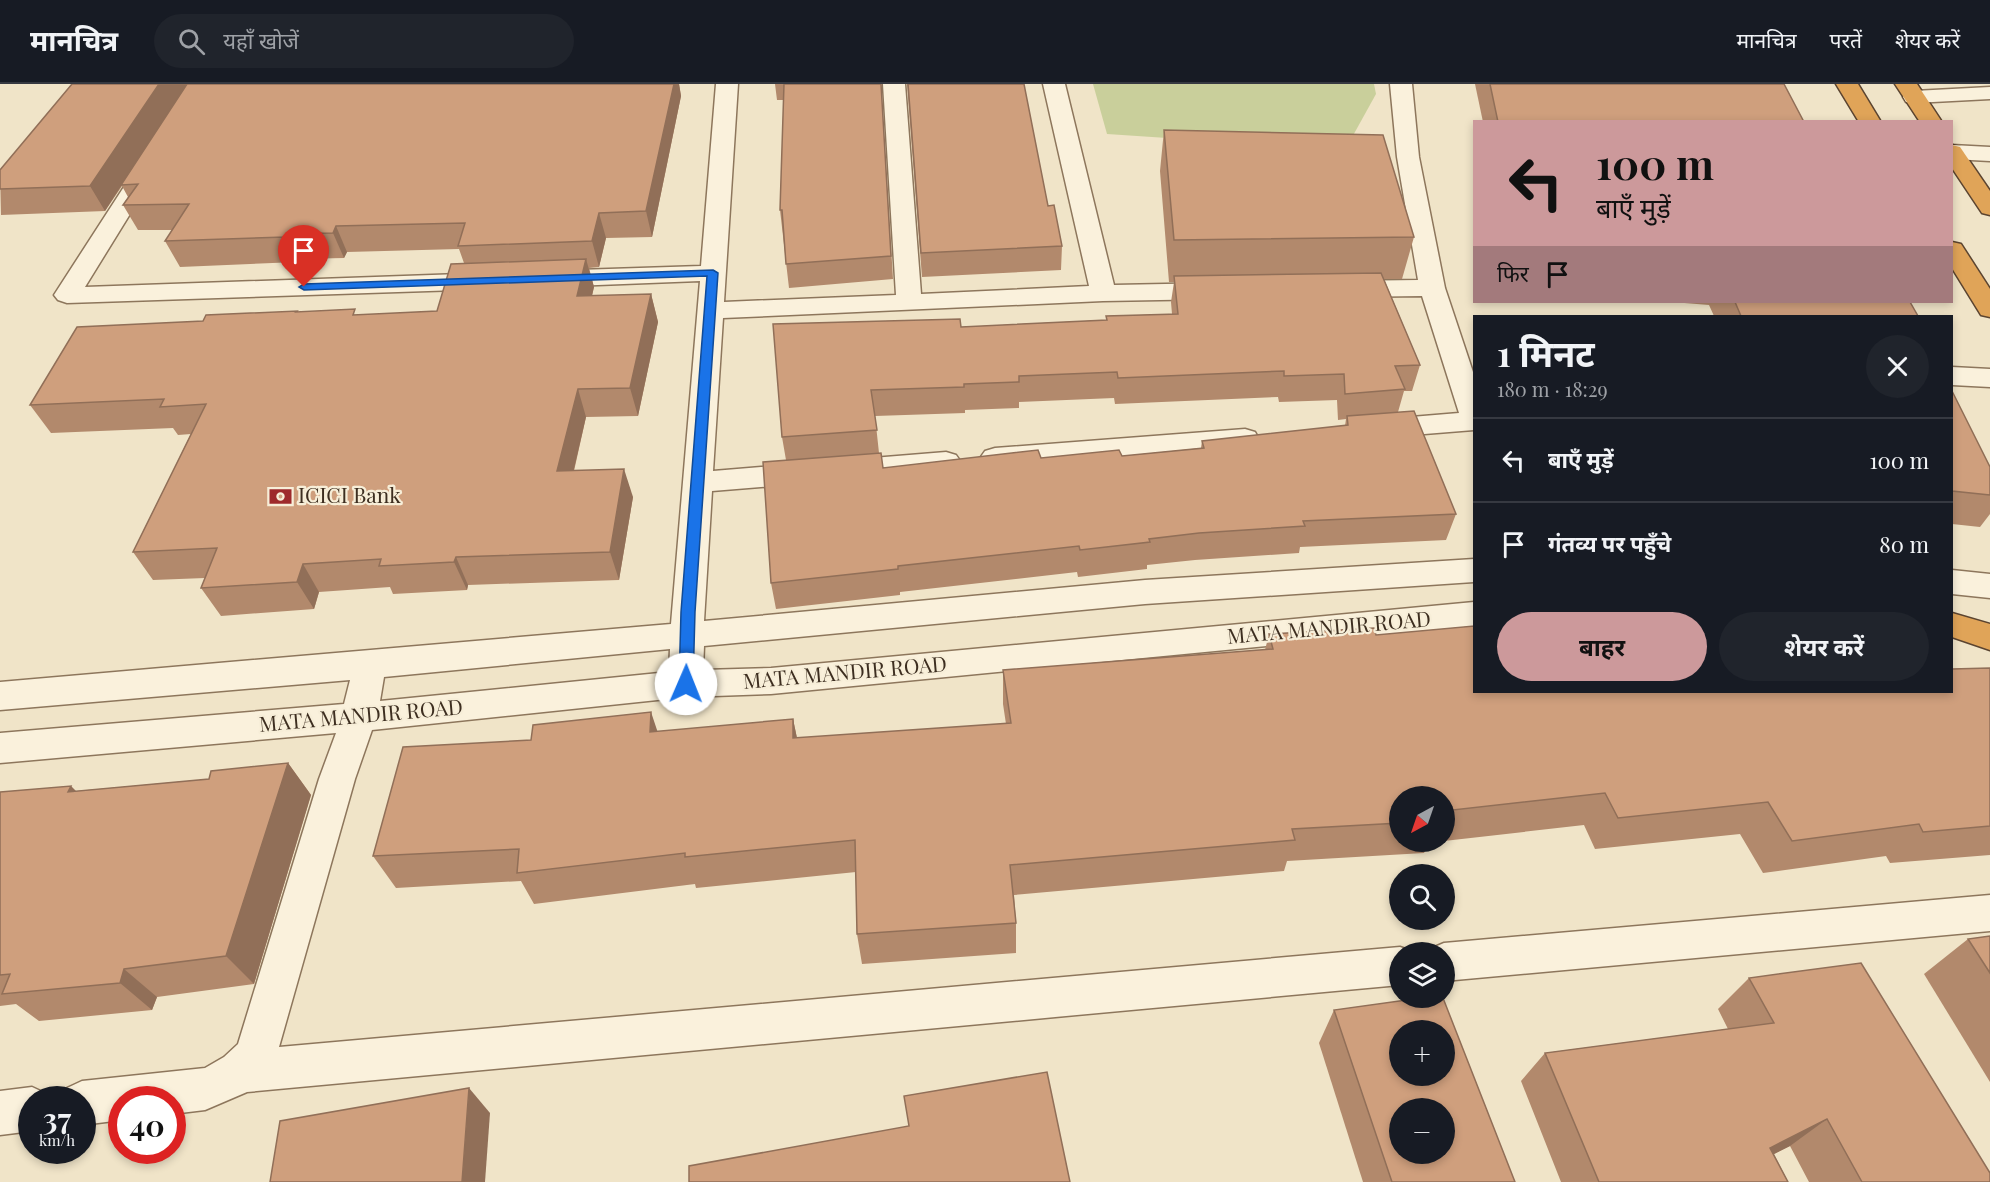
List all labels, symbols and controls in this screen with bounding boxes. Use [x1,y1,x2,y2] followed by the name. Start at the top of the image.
[154,14,574,68] search box
[30,21,118,58] text: मानचित्र
[175,25,208,58] icon: search
[223,25,299,55] text: यहाँ खोजें
[1736,25,1797,53] text: मानचित्र
[1830,25,1862,53] text: परतें
[1895,25,1960,53] text: शेयर करें
[1596,135,1714,191] text: 100 m
[1497,144,1575,222] icon: left
[1596,189,1671,225] text: बाएँ मुड़ें
[278,225,329,287] pin
[287,234,320,267] icon: arrive
[1497,258,1529,288] text: फिर
[1541,258,1574,291] icon: arrive
[1497,328,1595,376] text: 1 मिनट
[1866,335,1929,398] button: close
[1497,375,1608,402] text: 180 m · 18:29
[1497,444,1530,477] icon: left
[1548,444,1613,474] text: बाएँ मुड़ें
[1869,445,1929,475] text: 100 m
[298,480,401,508] place label: ICICI Bank
[267,483,293,509] bank icon: ICICI Bank
[1497,528,1530,561] icon: arrive
[1548,528,1671,558] text: गंतव्य पर पहुँचे
[1879,529,1929,559] text: 80 m
[1226,603,1432,649] street label: MATA MANDIR ROAD
[1497,612,1707,681] button: बाहर
[1719,612,1929,681] button: शेयर करें
[742,648,948,694] street label: MATA MANDIR ROAD
[654,652,718,716] position arrow
[258,691,464,737] street label: MATA MANDIR ROAD
[1389,786,1455,852] north arrow
[1389,786,1455,1164] map controls
[1389,864,1455,930] button: search
[1389,942,1455,1008] button: layers
[1389,1020,1455,1086] button: +
[108,1086,186,1164] speed limit sign: 40
[43,1098,71,1138] text: 37
[1389,1098,1455,1164] button: −
[39,1130,75,1150] text: km/h

